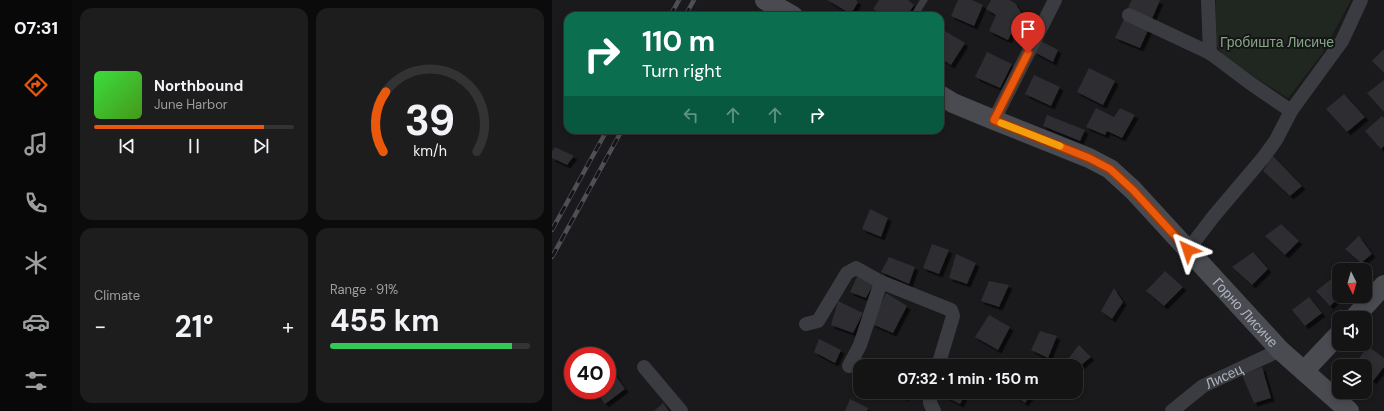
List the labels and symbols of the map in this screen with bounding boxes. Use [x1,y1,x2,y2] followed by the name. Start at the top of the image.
[1011,12,1045,53] pin
[1220,33,1334,51] park label: Гробишта Лисиче
[1167,229,1209,271] position arrow
[1332,263,1372,303] north arrow
[1209,274,1282,351] street label: Горно Лисиче
[564,347,616,399] speed limit sign: 40
[1202,360,1246,393] street label: Лисец

